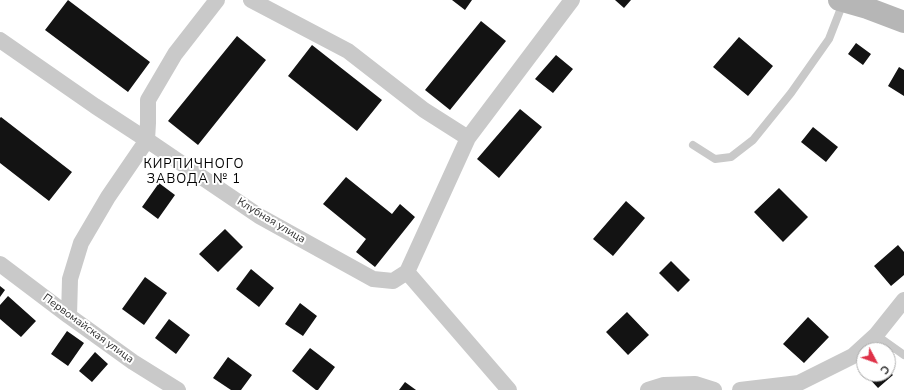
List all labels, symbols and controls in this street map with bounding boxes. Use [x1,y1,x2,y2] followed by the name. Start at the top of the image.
[143,157,245,188] district label: КИРПИЧНОГО ЗАВОДА № 1
[235,195,307,247] street label: Клубная улица
[40,292,136,366] street label: Первомайская улица
[856,342,896,382] north arrow
[877,362,893,377] text: С

